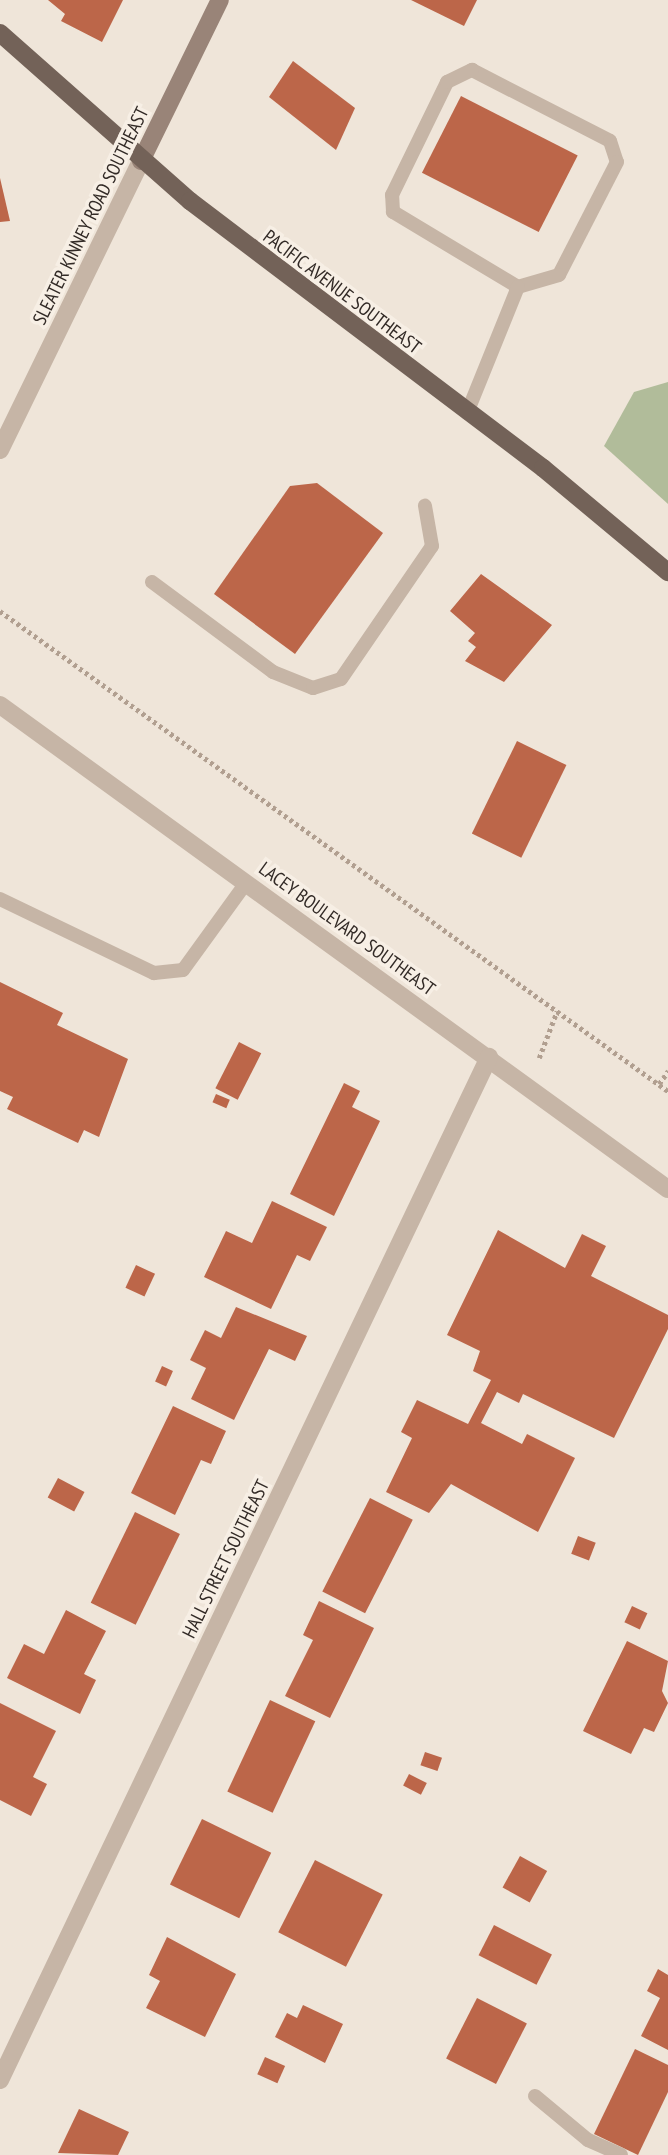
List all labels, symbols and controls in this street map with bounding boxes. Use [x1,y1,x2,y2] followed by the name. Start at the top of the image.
[28,103,154,329] street label: SLEATER KINNEY ROAD SOUTHEAST
[258,225,426,359] street label: PACIFIC AVENUE SOUTHEAST
[254,857,440,1001] street label: LACEY BOULEVARD SOUTHEAST
[178,1476,274,1642] street label: HALL STREET SOUTHEAST

